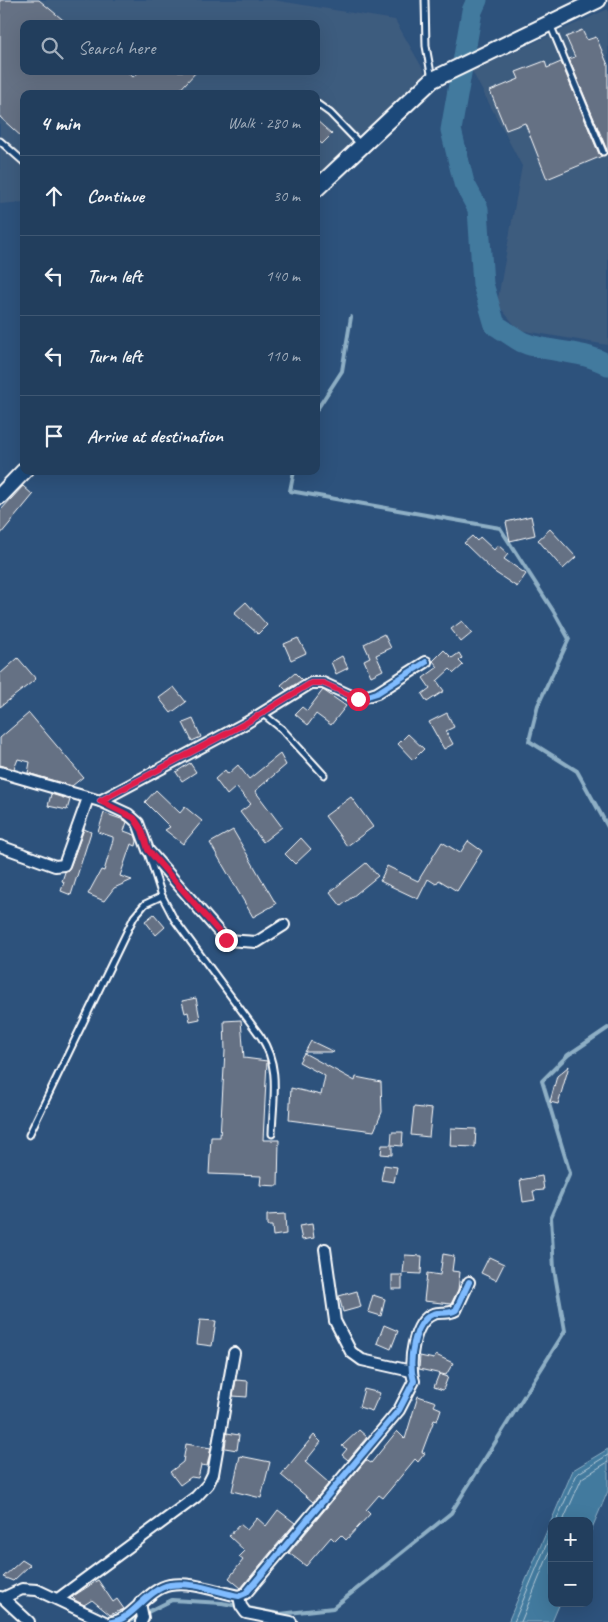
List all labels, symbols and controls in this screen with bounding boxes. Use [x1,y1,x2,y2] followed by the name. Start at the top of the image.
[20,20,320,75] search box
[38,34,66,62] icon: search
[78,36,155,60] text: Search here
[40,110,80,136] text: 4 min
[228,113,300,133] text: Walk · 280 m
[40,182,68,210] icon: ahead
[87,184,144,208] text: Continue
[273,186,300,206] text: 30 m
[40,262,68,290] icon: left
[87,264,142,288] text: Turn left
[266,266,300,286] text: 140 m
[40,342,68,370] icon: left
[87,344,142,368] text: Turn left
[266,346,300,366] text: 110 m
[40,422,68,450] icon: arrive
[87,424,223,448] text: Arrive at destination
[347,688,370,711] route start
[215,929,238,952] route end
[548,1517,593,1607] map controls
[548,1517,593,1562] button: +
[548,1562,593,1607] button: −

